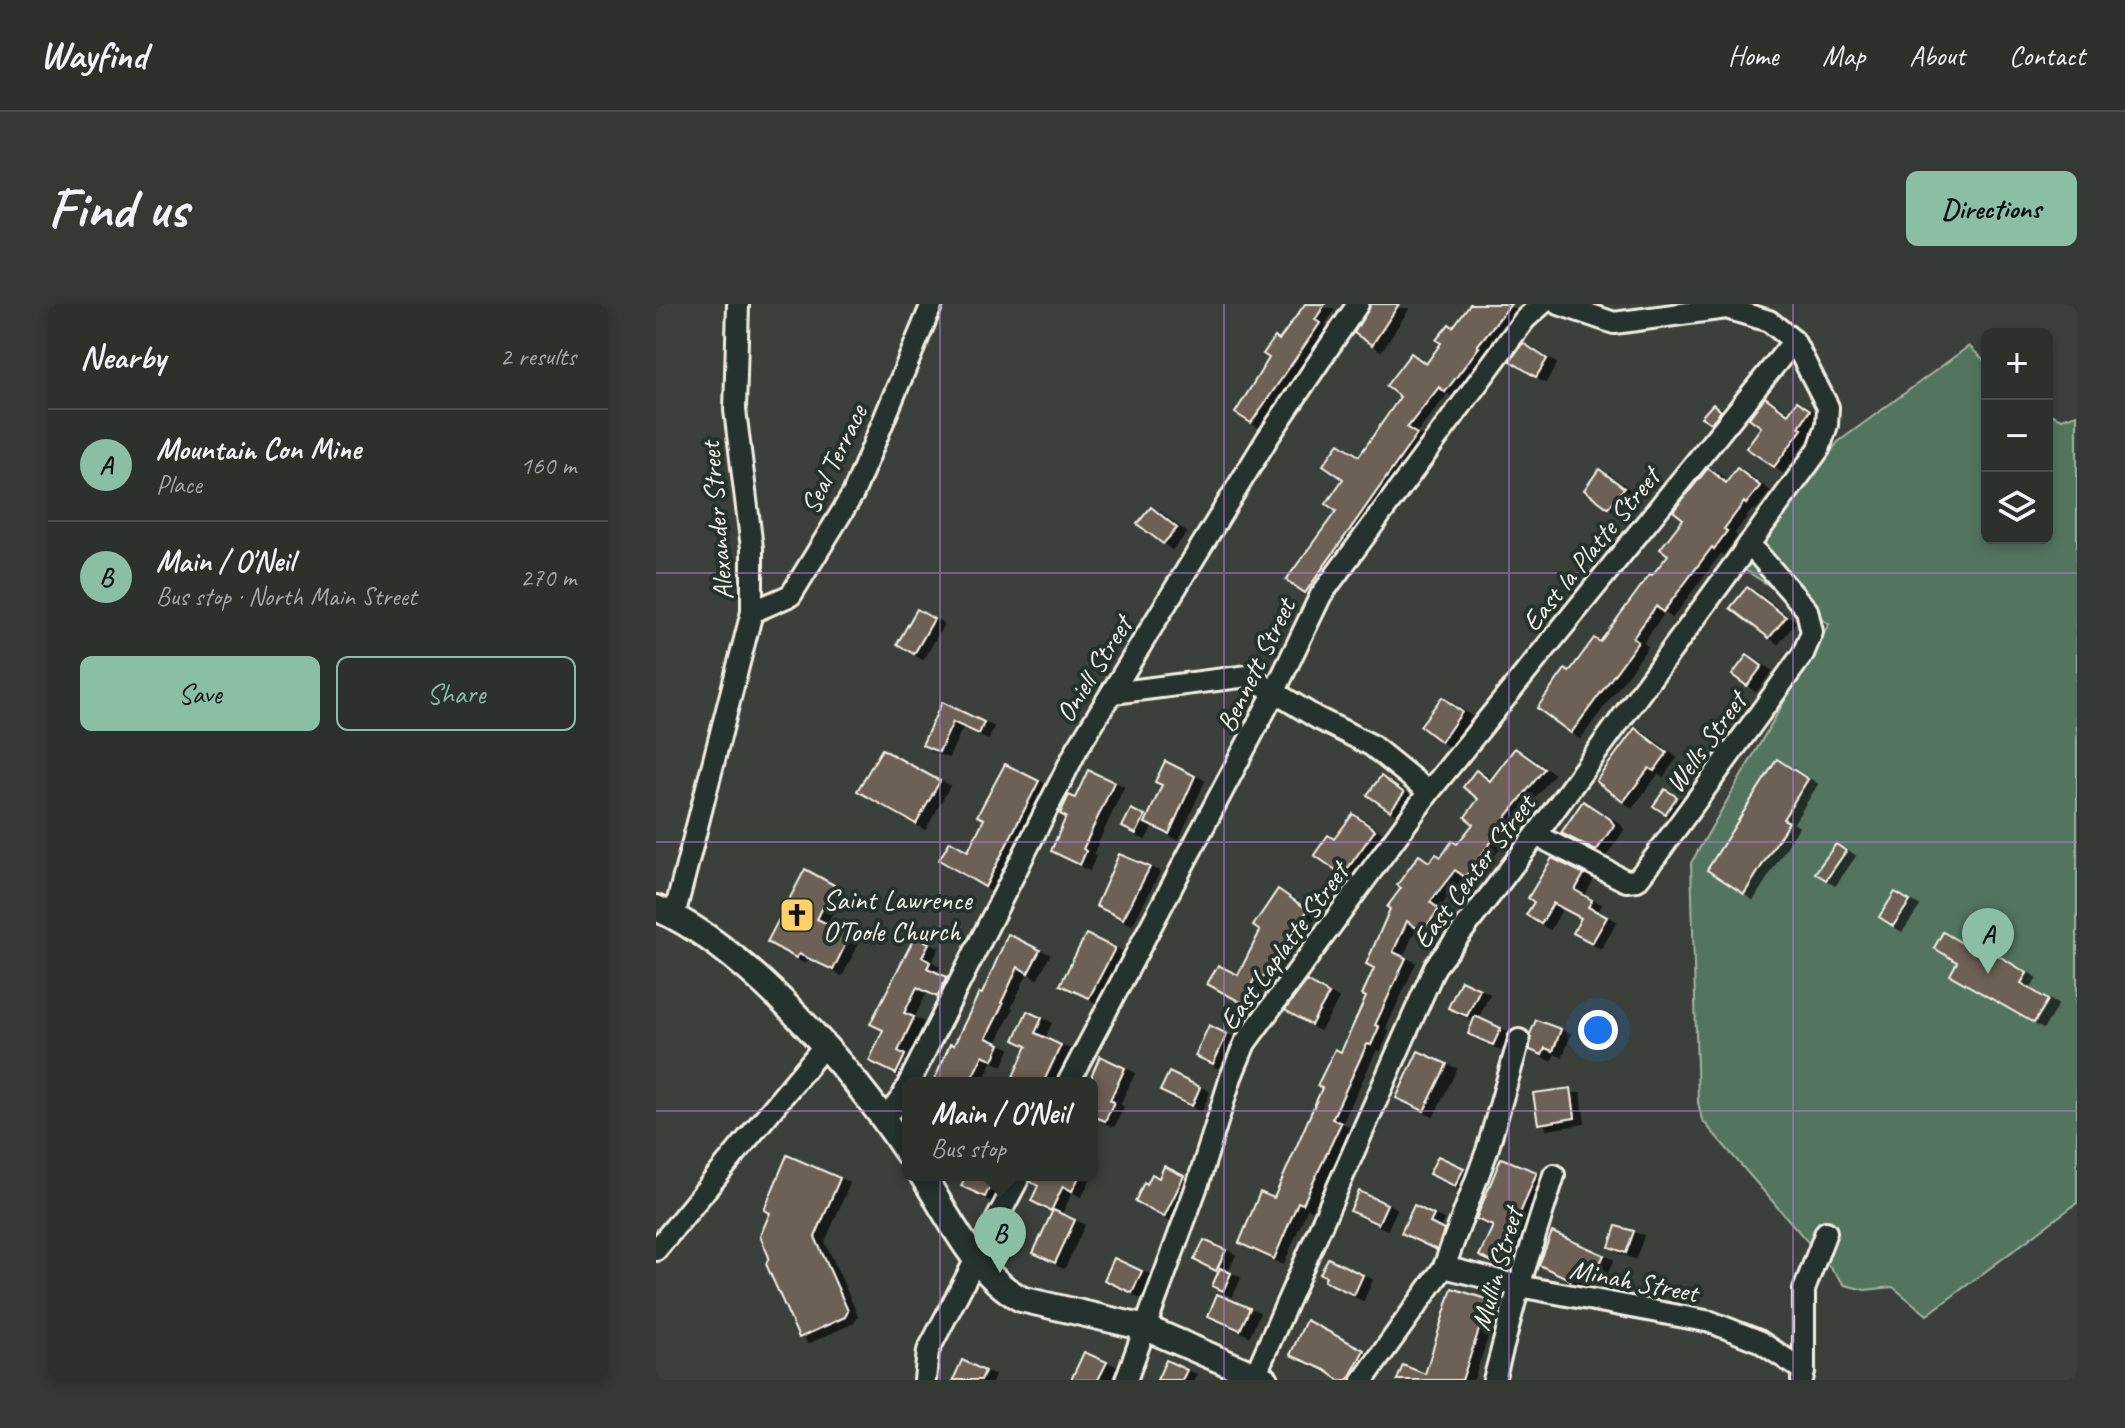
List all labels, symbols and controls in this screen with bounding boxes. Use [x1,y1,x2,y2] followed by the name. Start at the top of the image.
[40,32,147,79] text: Wayfind
[1728,38,1778,73] text: Home
[1822,38,1865,73] text: Map
[1909,38,1965,73] text: About
[2009,38,2085,73] text: Contact
[1906,171,2077,246] button: Directions
[48,173,188,244] text: Find us
[1981,328,2053,544] map controls
[1981,328,2053,400] button: +
[80,335,166,378] text: Nearby
[500,340,576,373] text: 2 results
[792,397,876,519] street label: Seal Terrace
[1981,400,2053,472] button: −
[156,430,361,468] text: Mountain Con Mine
[692,438,741,602] street label: Alexander Street
[99,449,113,482] text: A
[520,449,576,482] text: 160 m
[1514,458,1669,638] street label: East la Platte Street
[156,468,202,501] text: Place
[1981,472,2053,544] button: layers
[156,542,294,580] text: Main / O'Neil
[99,561,113,594] text: B
[520,561,576,594] text: 270 m
[156,580,417,613] text: Bus stop · North Main Street
[1208,591,1304,737] street label: Bennett Street
[1047,607,1142,729] street label: Oniell Street
[80,656,320,731] button: Save
[336,656,576,731] button: Share
[1657,682,1756,800] street label: Wells Street
[1404,785,1544,955] street label: East Center Street
[1211,853,1358,1037] street label: East Laplatte Street
[823,882,974,949] place label: Saint Lawrence O'Toole Church
[778,896,816,934] church icon: Saint Lawrence O'Toole Church
[1962,908,2014,974] pin: A
[1578,1010,1618,1050] your location
[902,1077,1098,1181] popup
[931,1094,1069,1132] text: Main / O'Neil
[931,1132,1006,1165] text: Bus stop
[1462,1200,1532,1334] street label: Mullin Street
[974,1207,1026,1273] pin: B
[1567,1251,1703,1311] street label: Minah Street

